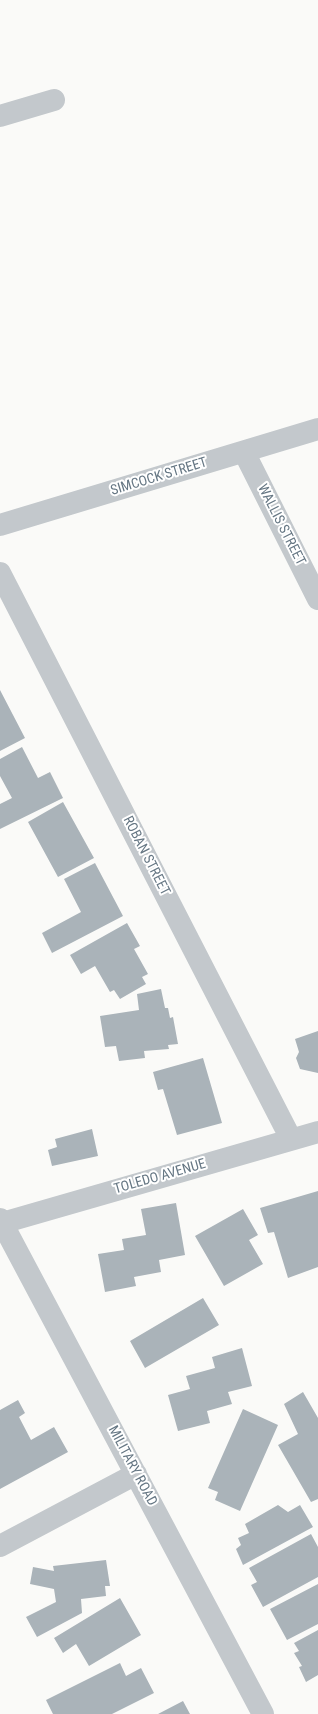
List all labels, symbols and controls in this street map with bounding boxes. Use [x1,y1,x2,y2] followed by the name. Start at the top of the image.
[109,454,209,500] street label: SIMCOCK STREET
[253,482,309,568] street label: WALLIS STREET
[119,814,173,898] street label: ROBAN STREET
[112,1156,208,1198] street label: TOLEDO AVENUE
[104,1423,160,1509] street label: MILITARY ROAD

